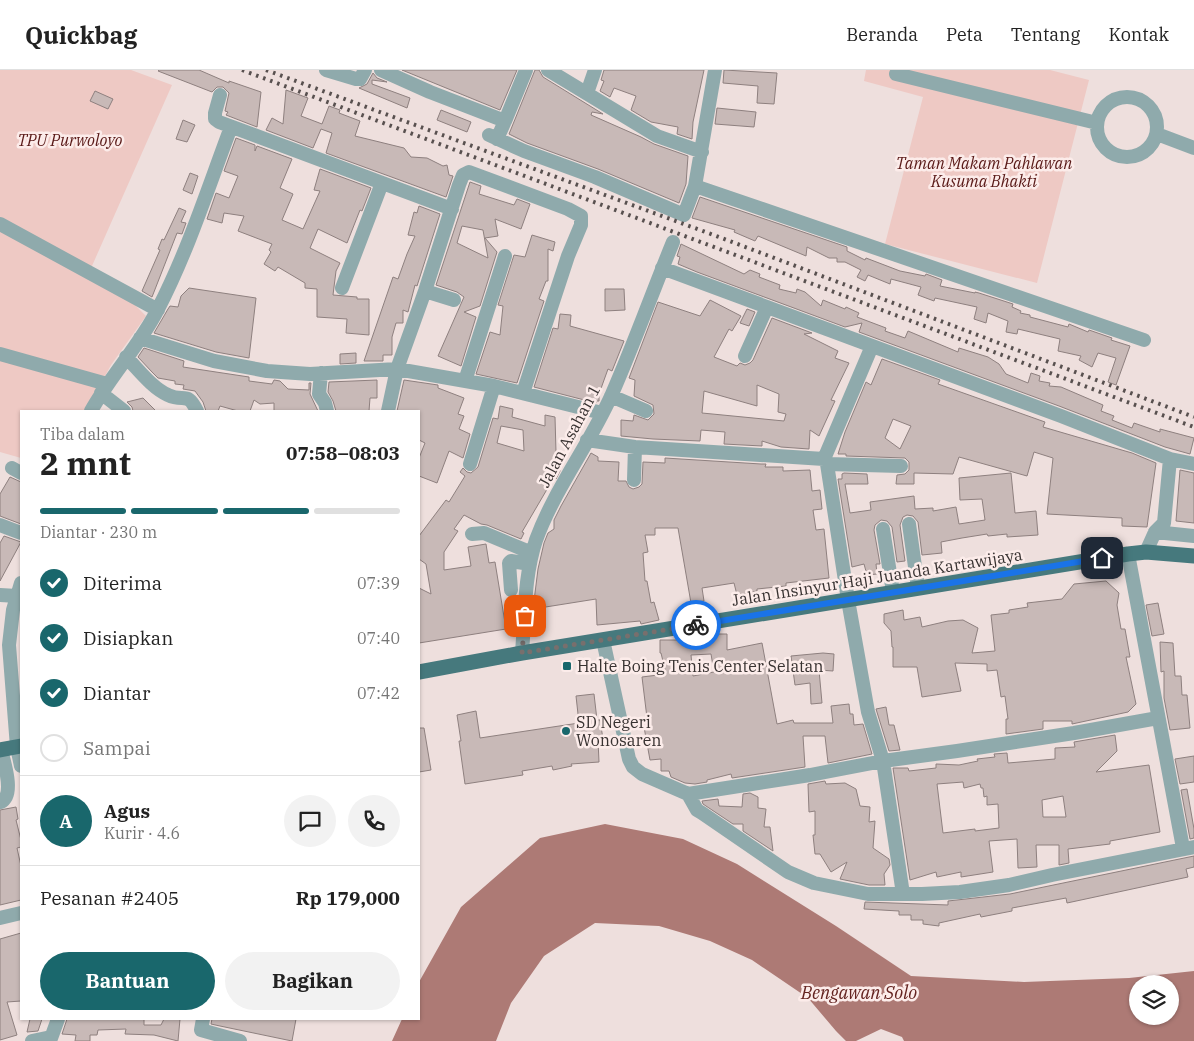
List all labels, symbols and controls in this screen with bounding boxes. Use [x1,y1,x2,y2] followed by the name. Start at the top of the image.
[25,19,137,51] text: Quickbag
[846,23,918,46] text: Beranda
[946,23,983,46] text: Peta
[1011,23,1080,46] text: Tentang
[1108,23,1169,46] text: Kontak
[17,130,123,150] park label: TPU Purwoloyo
[896,153,1072,191] park label: Taman Makam Pahlawan Kusuma Bhakti
[534,381,604,491] street label: Jalan Asahan 1
[40,424,125,444] text: Tiba dalam
[286,441,400,465] text: 07:58–08:03
[40,442,131,484] text: 2 mnt
[40,522,157,542] text: Diantar · 230 m
[1081,537,1123,579] pin
[730,544,1024,610] street label: Jalan Insinyur Haji Juanda Kartawijaya
[1088,544,1116,572] icon: home
[40,569,68,597] icon: check
[83,571,162,595] text: Diterima
[357,573,400,593] text: 07:39
[504,595,546,637] pin
[671,600,721,650] courier
[511,602,539,630] icon: bag
[682,611,710,639] icon: bike
[40,624,68,652] icon: check
[83,626,173,650] text: Disiapkan
[357,628,400,648] text: 07:40
[577,656,824,676] place label: Halte Boing Tenis Center Selatan
[561,660,573,672] marker: Halte Boing Tenis Center Selatan
[40,679,68,707] icon: check
[83,681,150,705] text: Diantar
[357,683,400,703] text: 07:42
[576,712,661,750] place label: SD Negeri Wonosaren
[560,725,572,737] marker: SD Negeri Wonosaren
[83,736,151,760] text: Sampai
[284,795,336,847] button: chat
[348,795,400,847] button: phone
[104,799,150,823] text: Agus
[59,809,73,833] text: A
[104,823,180,843] text: Kurir · 4.6
[40,886,179,910] text: Pesanan #2405
[296,886,400,910] text: Rp 179,000
[40,952,215,1010] button: Bantuan
[225,952,400,1010] button: Bagikan
[1129,975,1179,1025] map controls
[1129,975,1179,1025] button: layers
[800,981,917,1004] water label: Bengawan Solo

